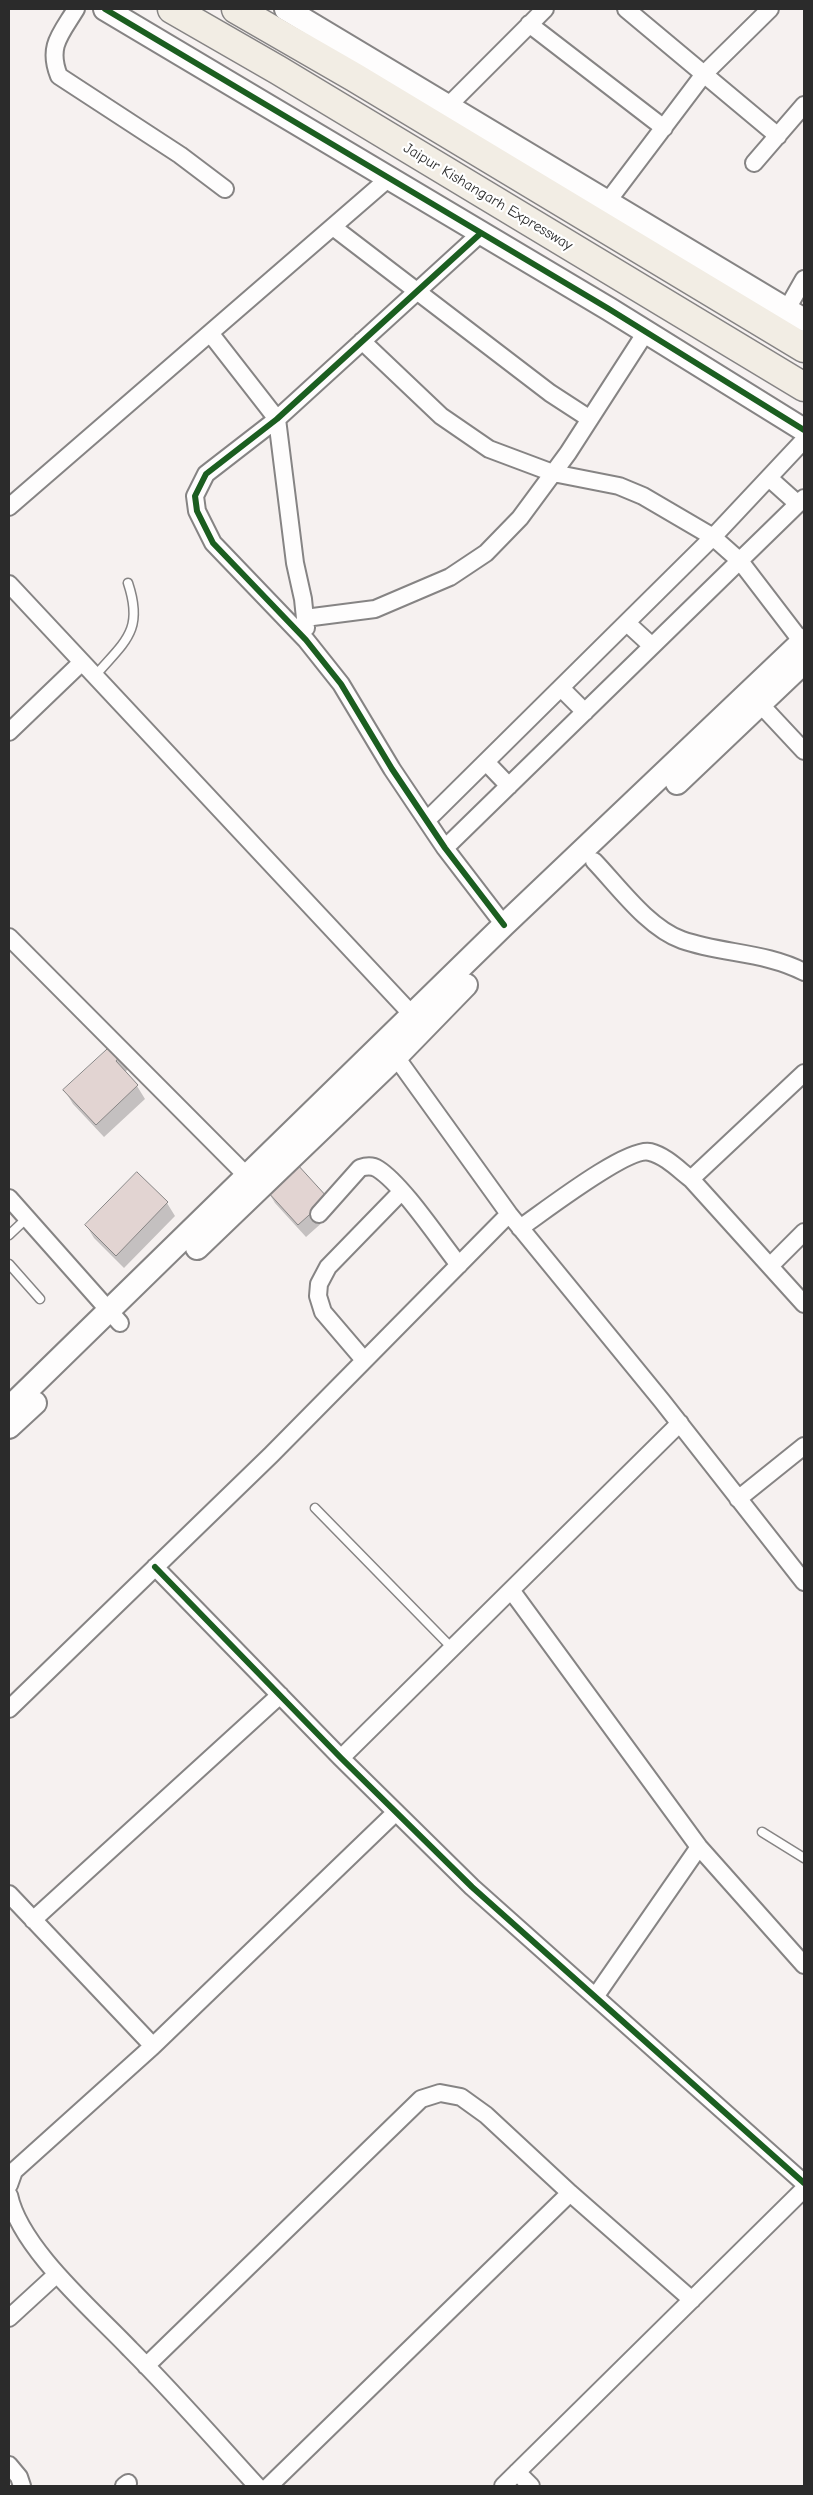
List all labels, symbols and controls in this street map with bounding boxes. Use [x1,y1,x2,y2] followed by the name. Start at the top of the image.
[400,139,576,255] street label: Jaipur Kishangarh Expressway

